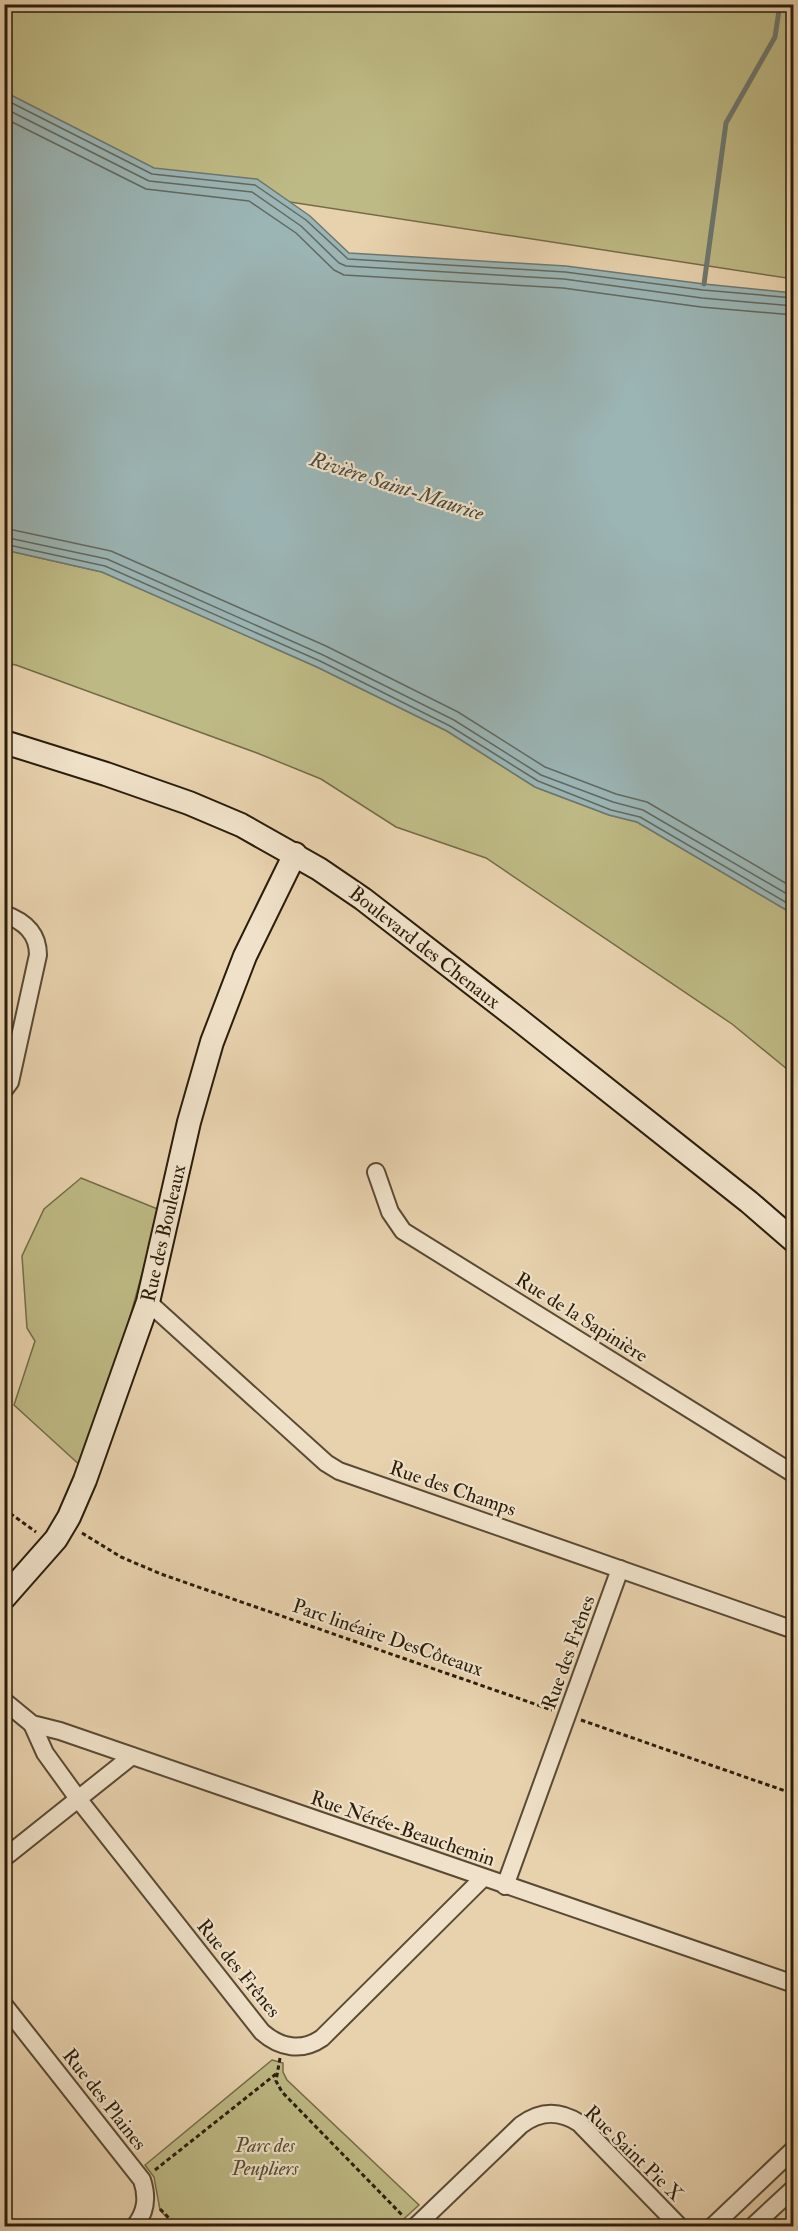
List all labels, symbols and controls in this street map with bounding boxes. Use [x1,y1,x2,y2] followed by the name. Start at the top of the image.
[306,445,488,528] water label: Rivière Saint-Maurice
[344,881,505,1014] street label: Boulevard des Chenaux
[136,1162,191,1304] street label: Rue des Bouleaux
[510,1267,653,1369] street label: Rue de la Sapinière
[386,1455,519,1523] street label: Rue des Champs
[536,1592,601,1713] street label: Rue des Frênes
[289,1593,486,1682] street label: Parc linéaire DesCôteaux
[307,1785,498,1872] street label: Rue Nérée-Beauchemin
[191,1914,286,2023] street label: Rue des Frênes
[57,2043,152,2155] street label: Rue des Plaines
[579,2100,689,2207] street label: Rue Saint Pie X
[231,2133,299,2181] park label: Parc des Peupliers

